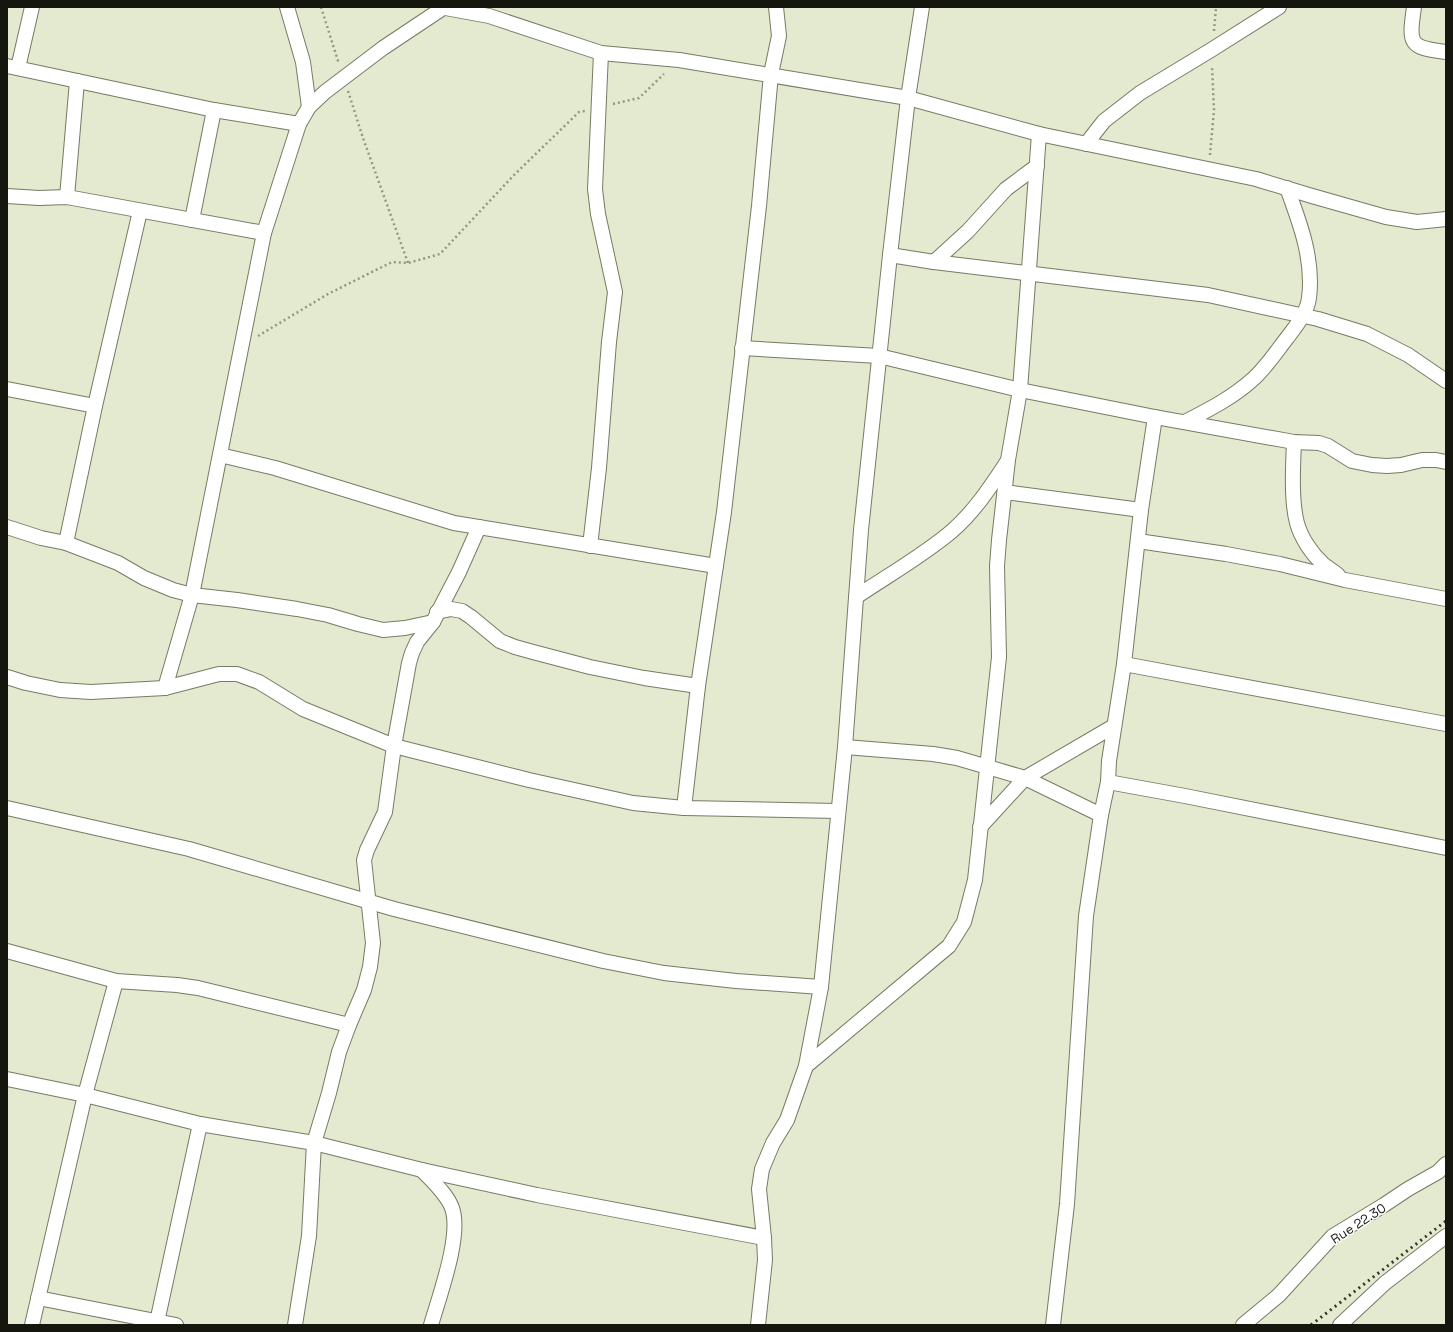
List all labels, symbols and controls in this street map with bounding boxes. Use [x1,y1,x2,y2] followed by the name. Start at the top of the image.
[1327,1199,1389,1248] street label: Rue 22.30

